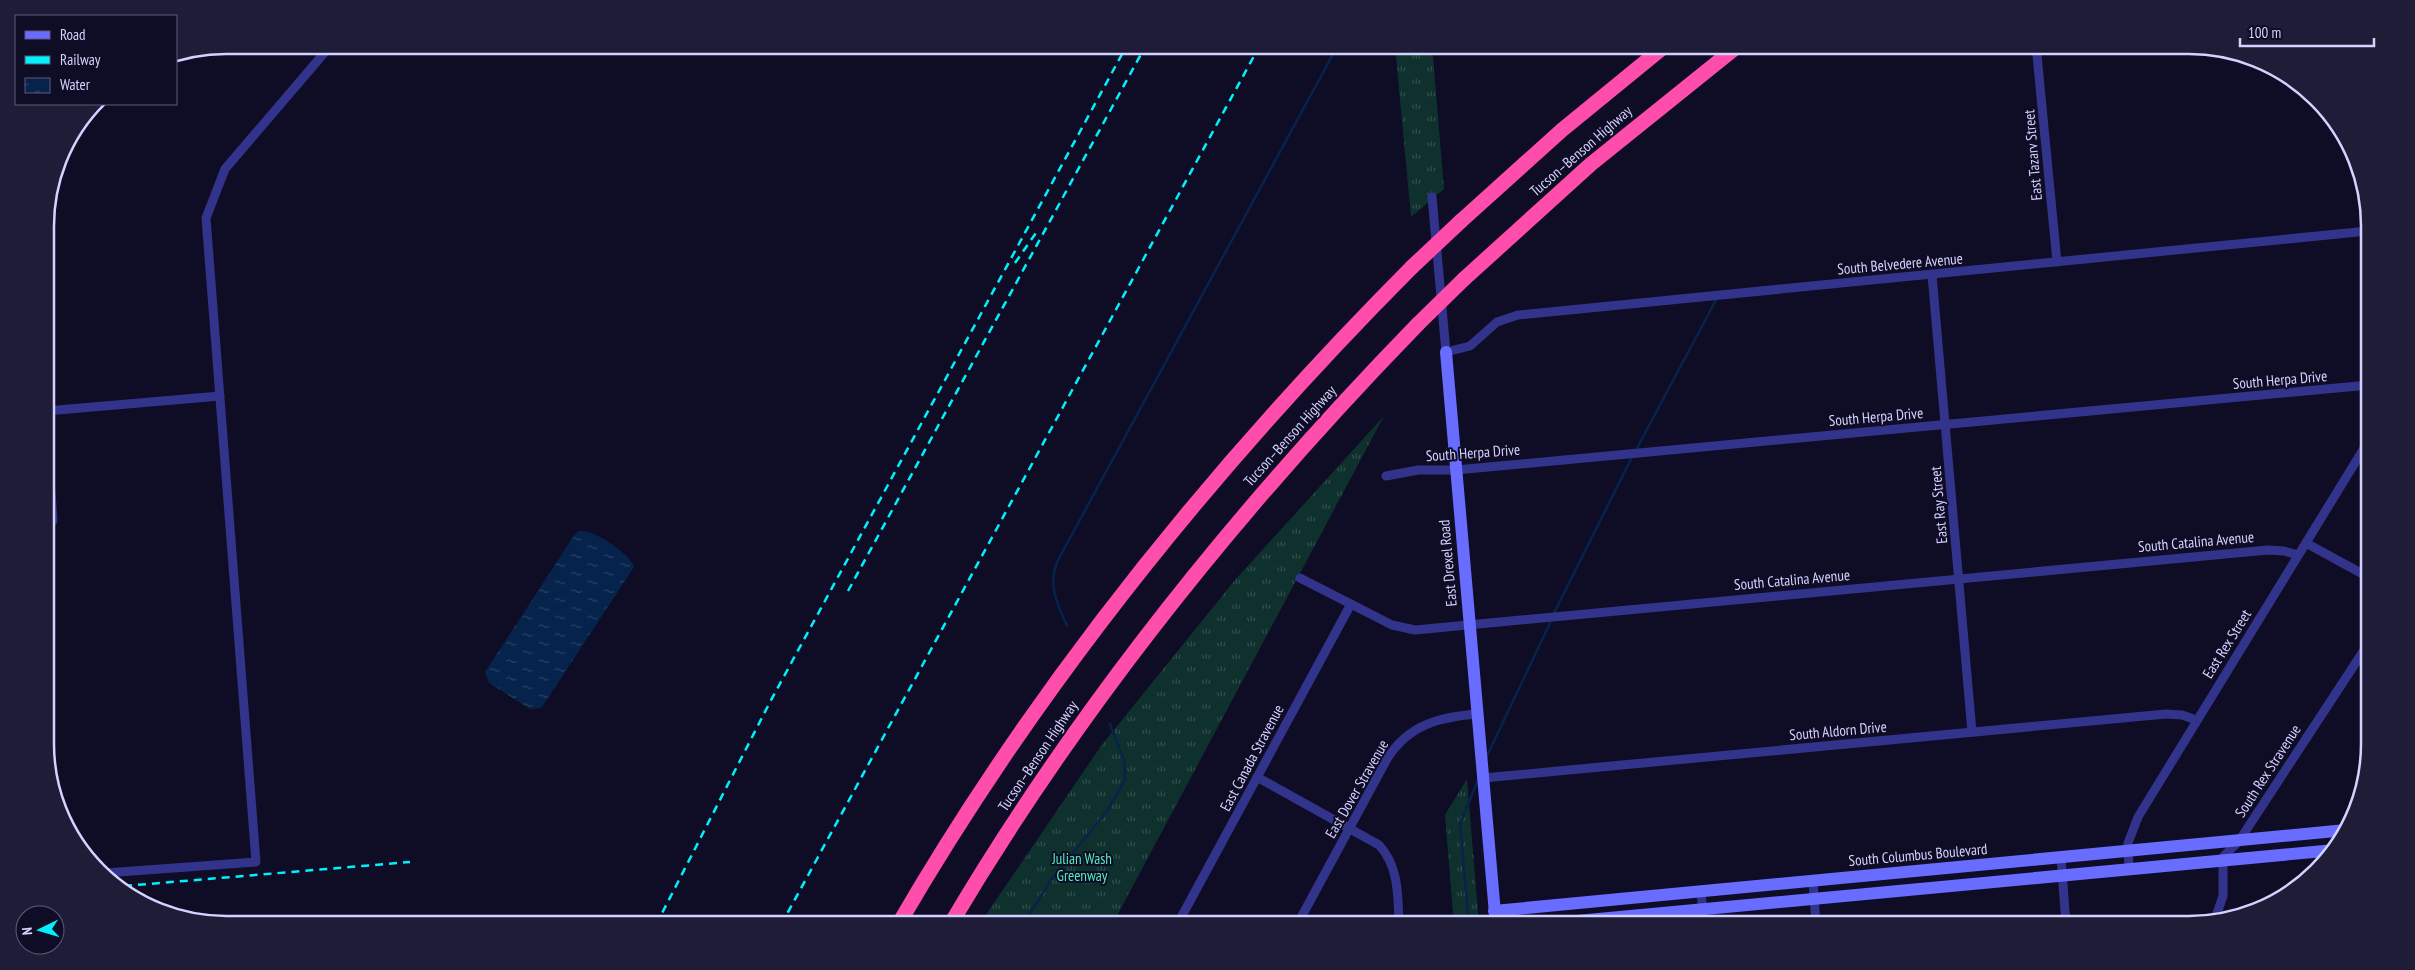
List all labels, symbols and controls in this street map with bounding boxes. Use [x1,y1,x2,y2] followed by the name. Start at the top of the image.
[15,15,178,105] legend
[2240,15,2374,47] scale bar
[2248,23,2281,42] text: 100 m
[60,25,86,44] text: Road
[60,50,101,69] text: Railway
[60,75,91,94] text: Water
[1526,101,1636,200] street label: Tucson–Benson Highway
[2019,109,2046,201] street label: East Tazarv Street
[1836,249,1963,278] street label: South Belvedere Avenue
[2232,366,2328,393] street label: South Herpa Drive
[1239,381,1340,490] street label: Tucson–Benson Highway
[1828,403,1924,430] street label: South Herpa Drive
[1425,440,1521,465] street label: South Herpa Drive
[1926,466,1951,544] street label: East Ray Street
[1434,519,1461,607] street label: East Drexel Road
[2137,527,2255,556] street label: South Catalina Avenue
[1733,565,1851,594] street label: South Catalina Avenue
[2198,606,2255,682] street label: East Rex Street
[994,696,1082,815] street label: Tucson–Benson Highway
[1216,701,1288,814] street label: East Canada Stravenue
[1789,717,1887,744] street label: South Aldorn Drive
[2231,721,2305,821] street label: South Rex Stravenue
[1321,736,1392,841] street label: East Dover Stravenue
[1848,839,1988,870] street label: South Columbus Boulevard
[1051,849,1112,885] park label: Julian Wash Greenway
[15,905,65,955] north arrow
[18,927,36,936] text: N

